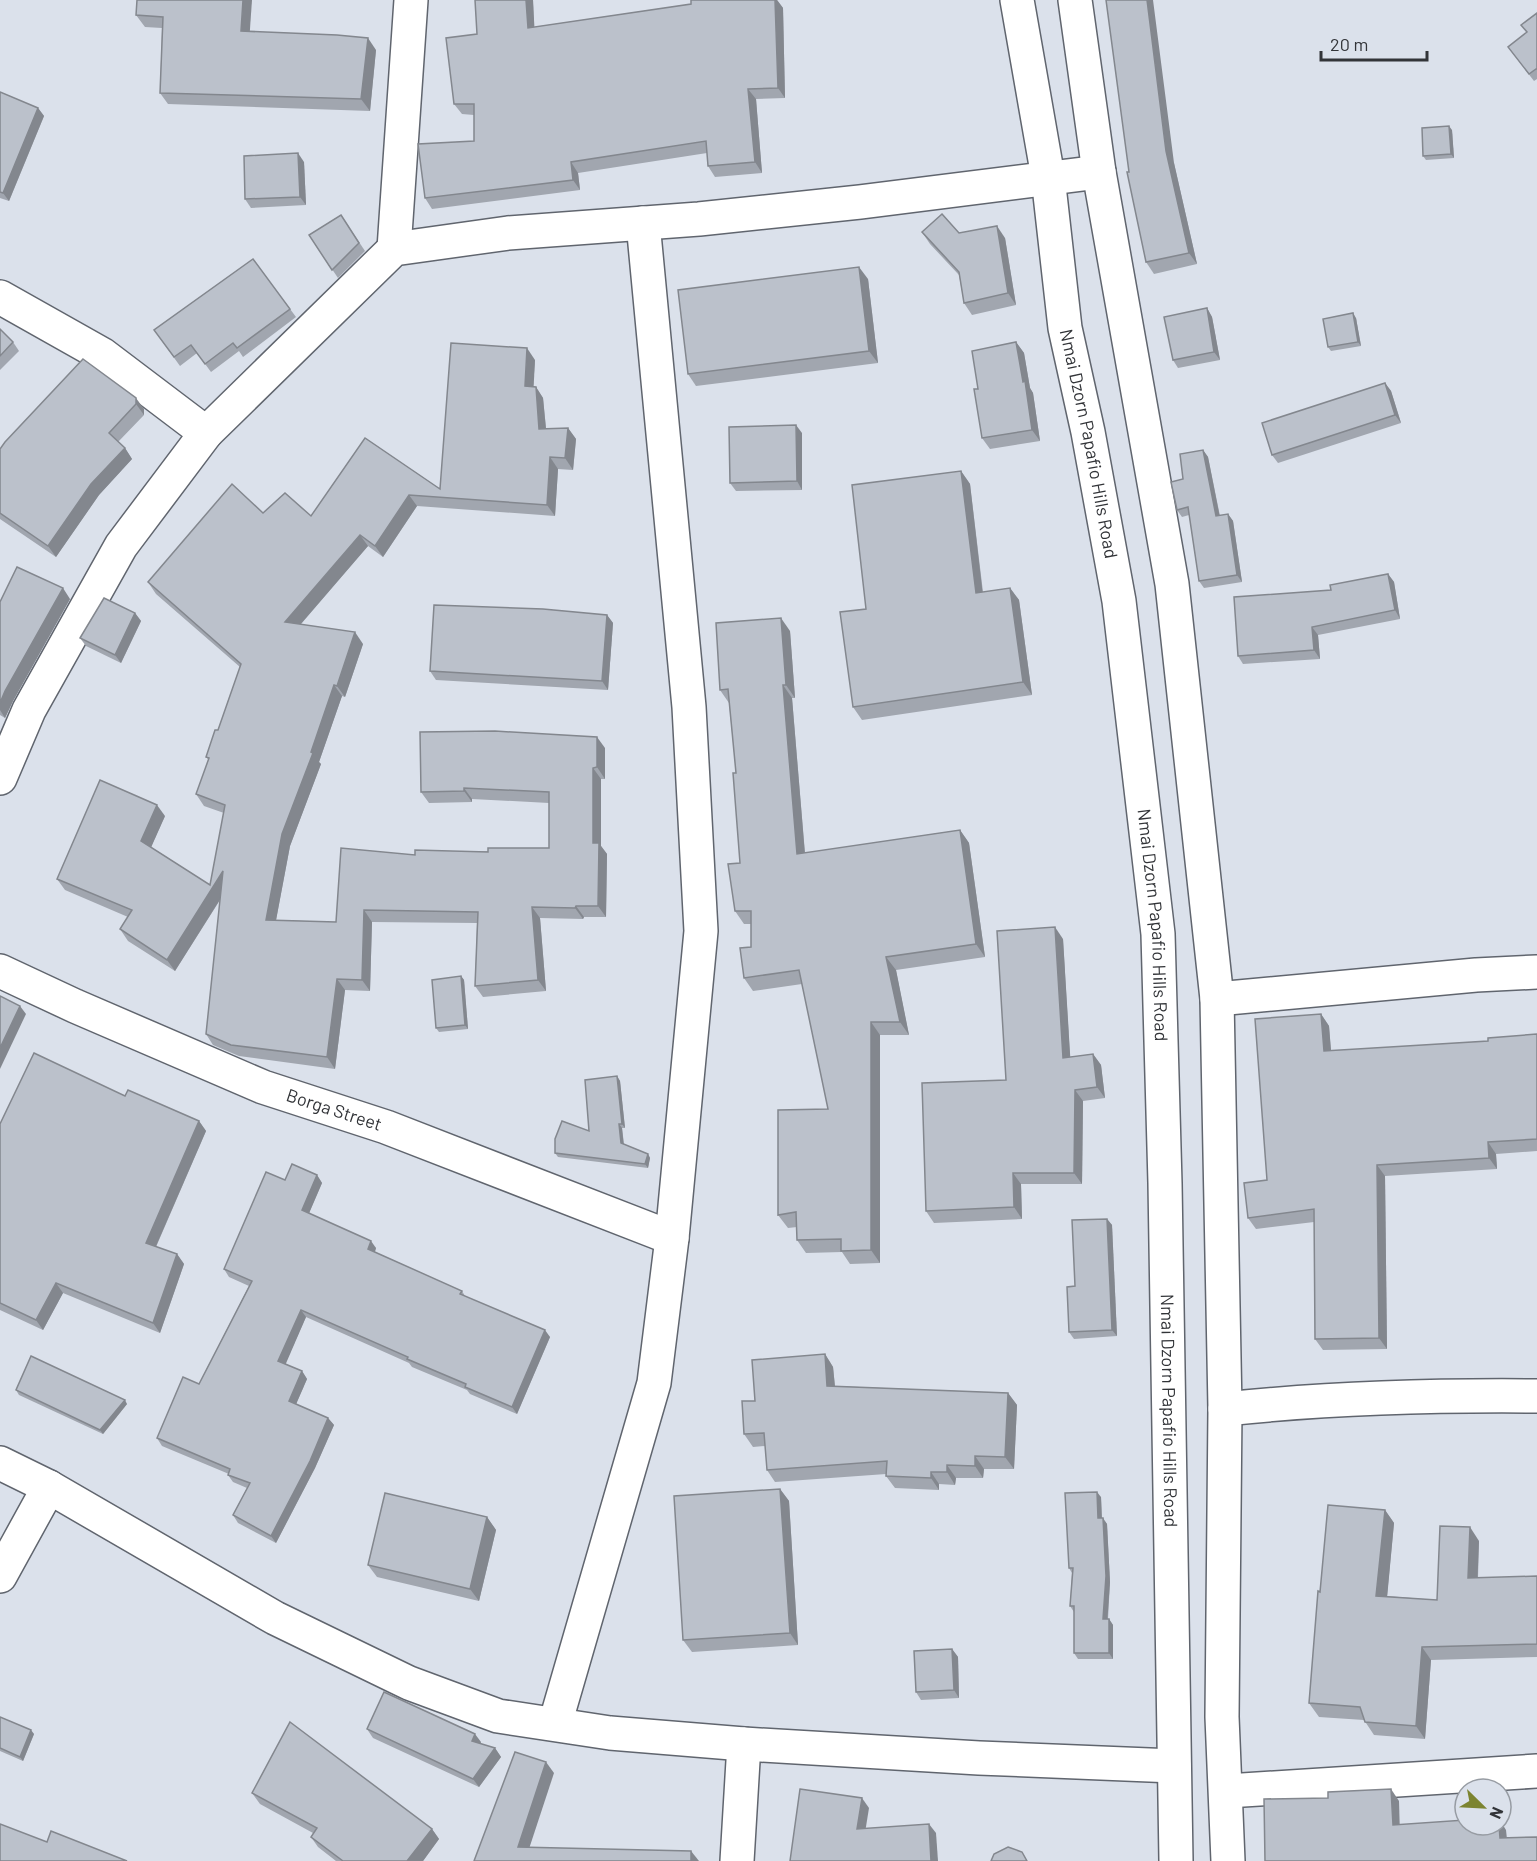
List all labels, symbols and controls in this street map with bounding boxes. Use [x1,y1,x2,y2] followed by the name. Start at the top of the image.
[1321,24,1428,62] scale bar
[1330,33,1368,55] text: 20 m
[1056,327,1123,560] street label: Nmai Dzorn Papafio Hills Road
[1133,807,1173,1042] street label: Nmai Dzorn Papafio Hills Road
[284,1083,385,1135] street label: Borga Street
[1157,1294,1183,1527] street label: Nmai Dzorn Papafio Hills Road
[1453,1777,1513,1837] north arrow
[1486,1805,1508,1822] text: N

